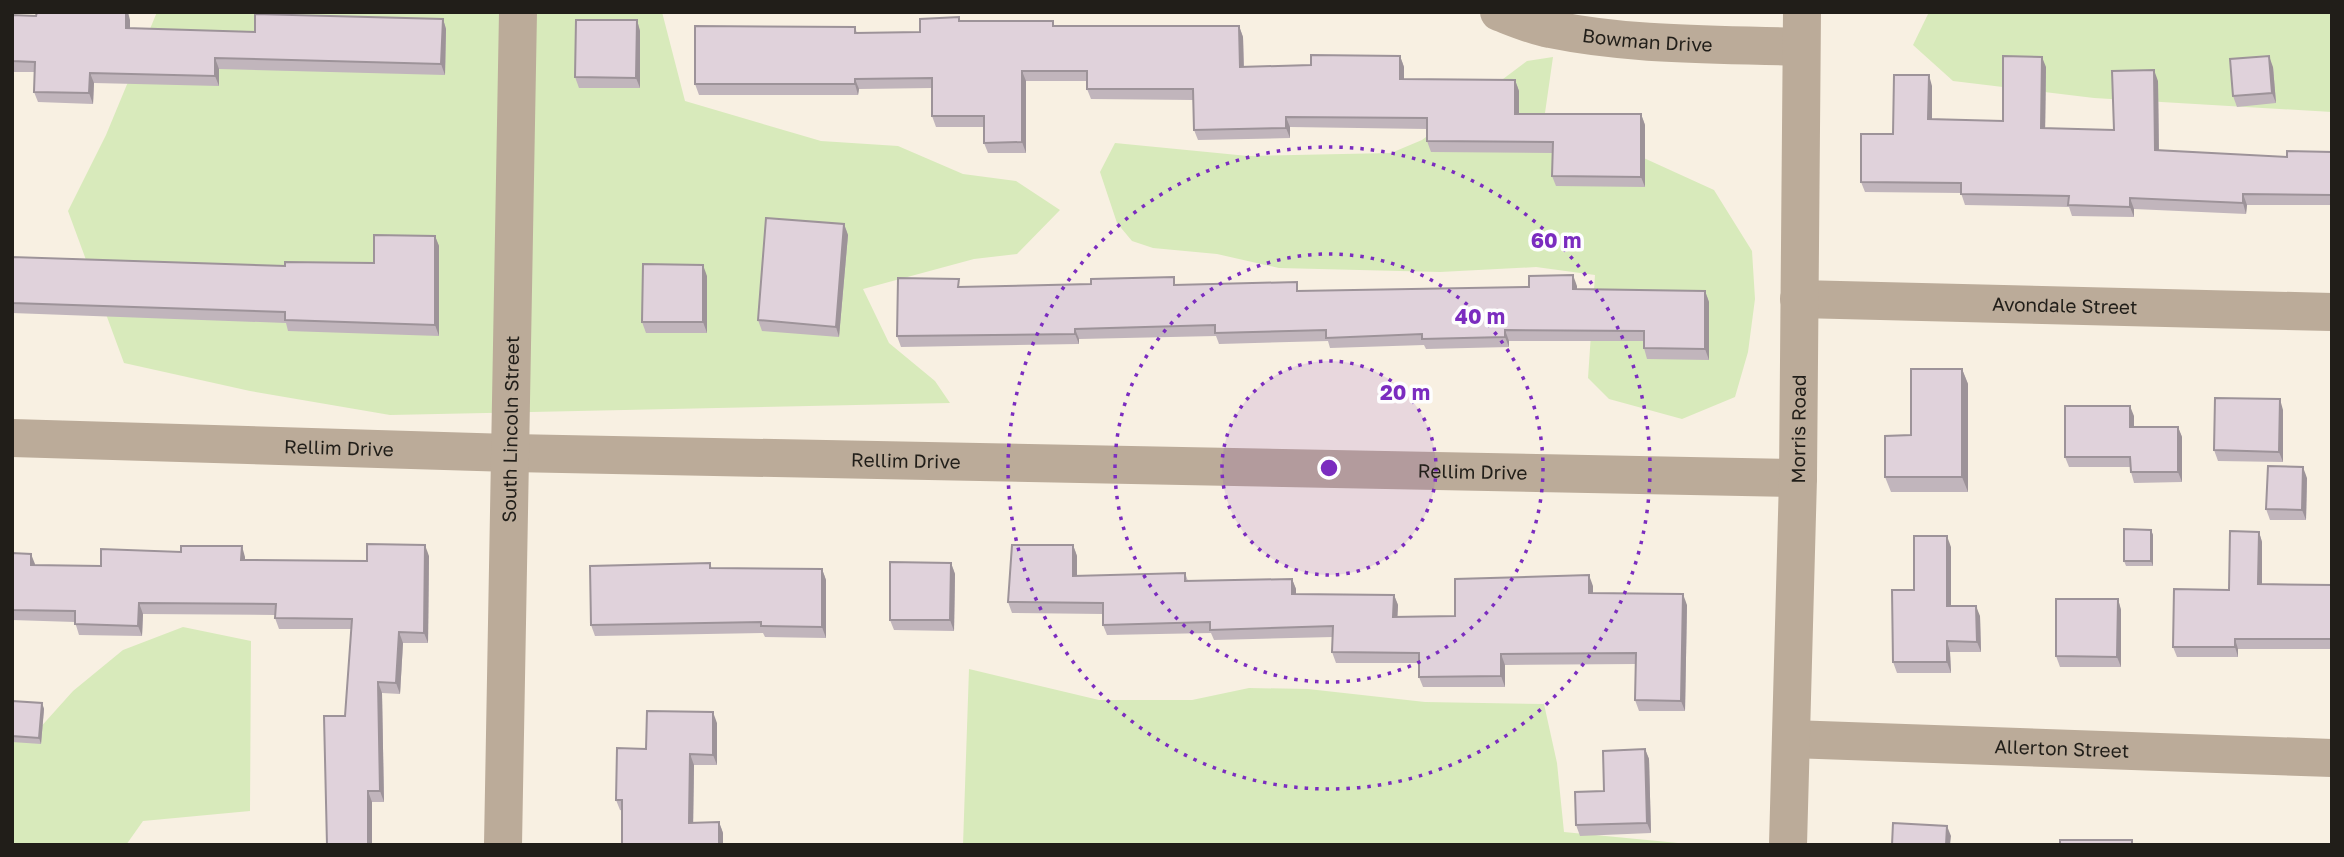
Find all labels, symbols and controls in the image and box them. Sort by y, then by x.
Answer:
street label: Bowman Drive [1581,23,1713,56]
text: 60 m [1531,227,1581,253]
street label: Avondale Street [1992,292,2138,318]
text: 40 m [1455,303,1505,329]
street label: South Lincoln Street [497,335,523,523]
street label: Morris Road [1786,374,1810,484]
text: 20 m [1380,379,1430,405]
street label: Rellim Drive [284,434,394,460]
street label: Rellim Drive [851,448,961,473]
centre of rings [1317,456,1341,480]
street label: Rellim Drive [1418,459,1528,484]
street label: Allerton Street [1994,734,2130,762]

